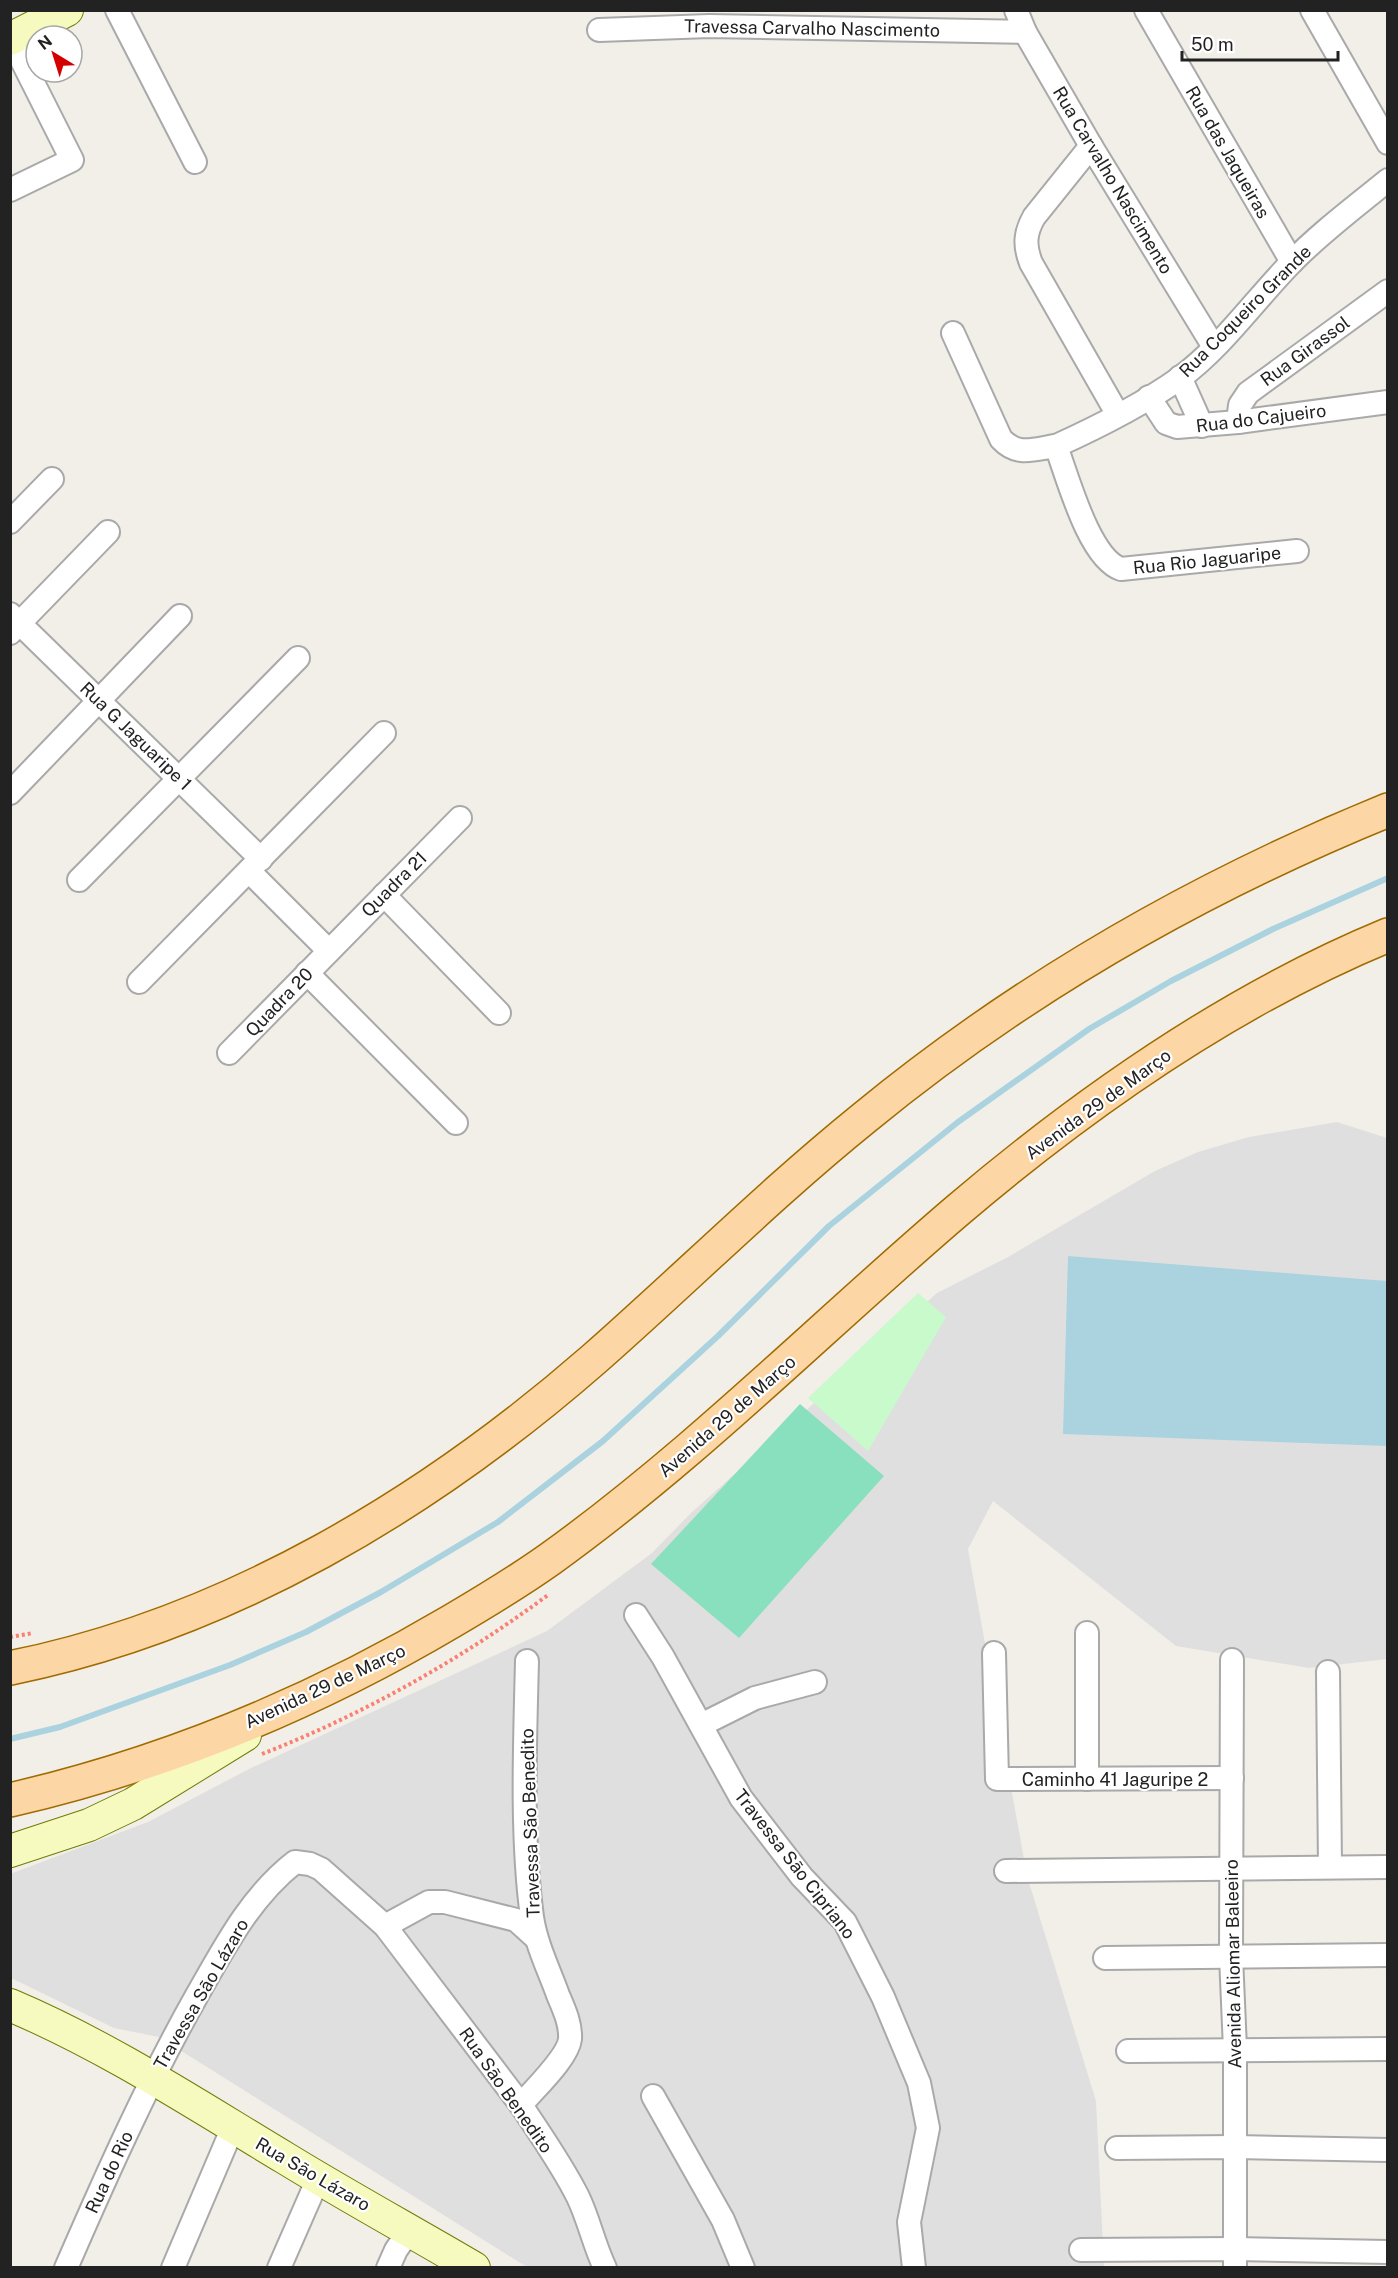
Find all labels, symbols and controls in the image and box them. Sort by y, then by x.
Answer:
street label: Travessa Carvalho Nascimento [684,15,940,41]
north arrow [24,24,84,84]
scale bar [1182,24,1338,62]
text: N [34,31,56,54]
text: 50 m [1191,34,1234,55]
street label: Rua das Jaqueiras [1182,82,1274,222]
street label: Rua Carvalho Nascimento [1049,83,1177,277]
street label: Rua Coqueiro Grande [1175,241,1315,381]
street label: Rua Girassol [1256,312,1354,390]
street label: Rua do Cajueiro [1195,400,1327,436]
street label: Rua Rio Jaguaripe [1132,542,1282,578]
street label: Rua G Jaguaripe 1 [76,677,196,795]
street label: Quadra 21 [357,847,431,921]
street label: Quadra 20 [241,963,317,1041]
street label: Avenida 29 de Março [1021,1044,1175,1164]
street label: Avenida 29 de Março [654,1351,800,1481]
street label: Avenida 29 de Março [241,1640,409,1732]
street label: Travessa São Benedito [516,1728,544,1918]
street label: Caminho 41 Jaguripe 2 [1022,1769,1208,1790]
street label: Travessa São Cipriano [730,1785,860,1943]
street label: Avenida Aliomar Baleeiro [1221,1859,1245,2069]
street label: Travessa São Lázaro [149,1915,253,2073]
street label: Rua São Benedito [455,2023,557,2157]
street label: Rua do Rio [81,2127,137,2217]
street label: Rua São Lázaro [252,2133,374,2215]

